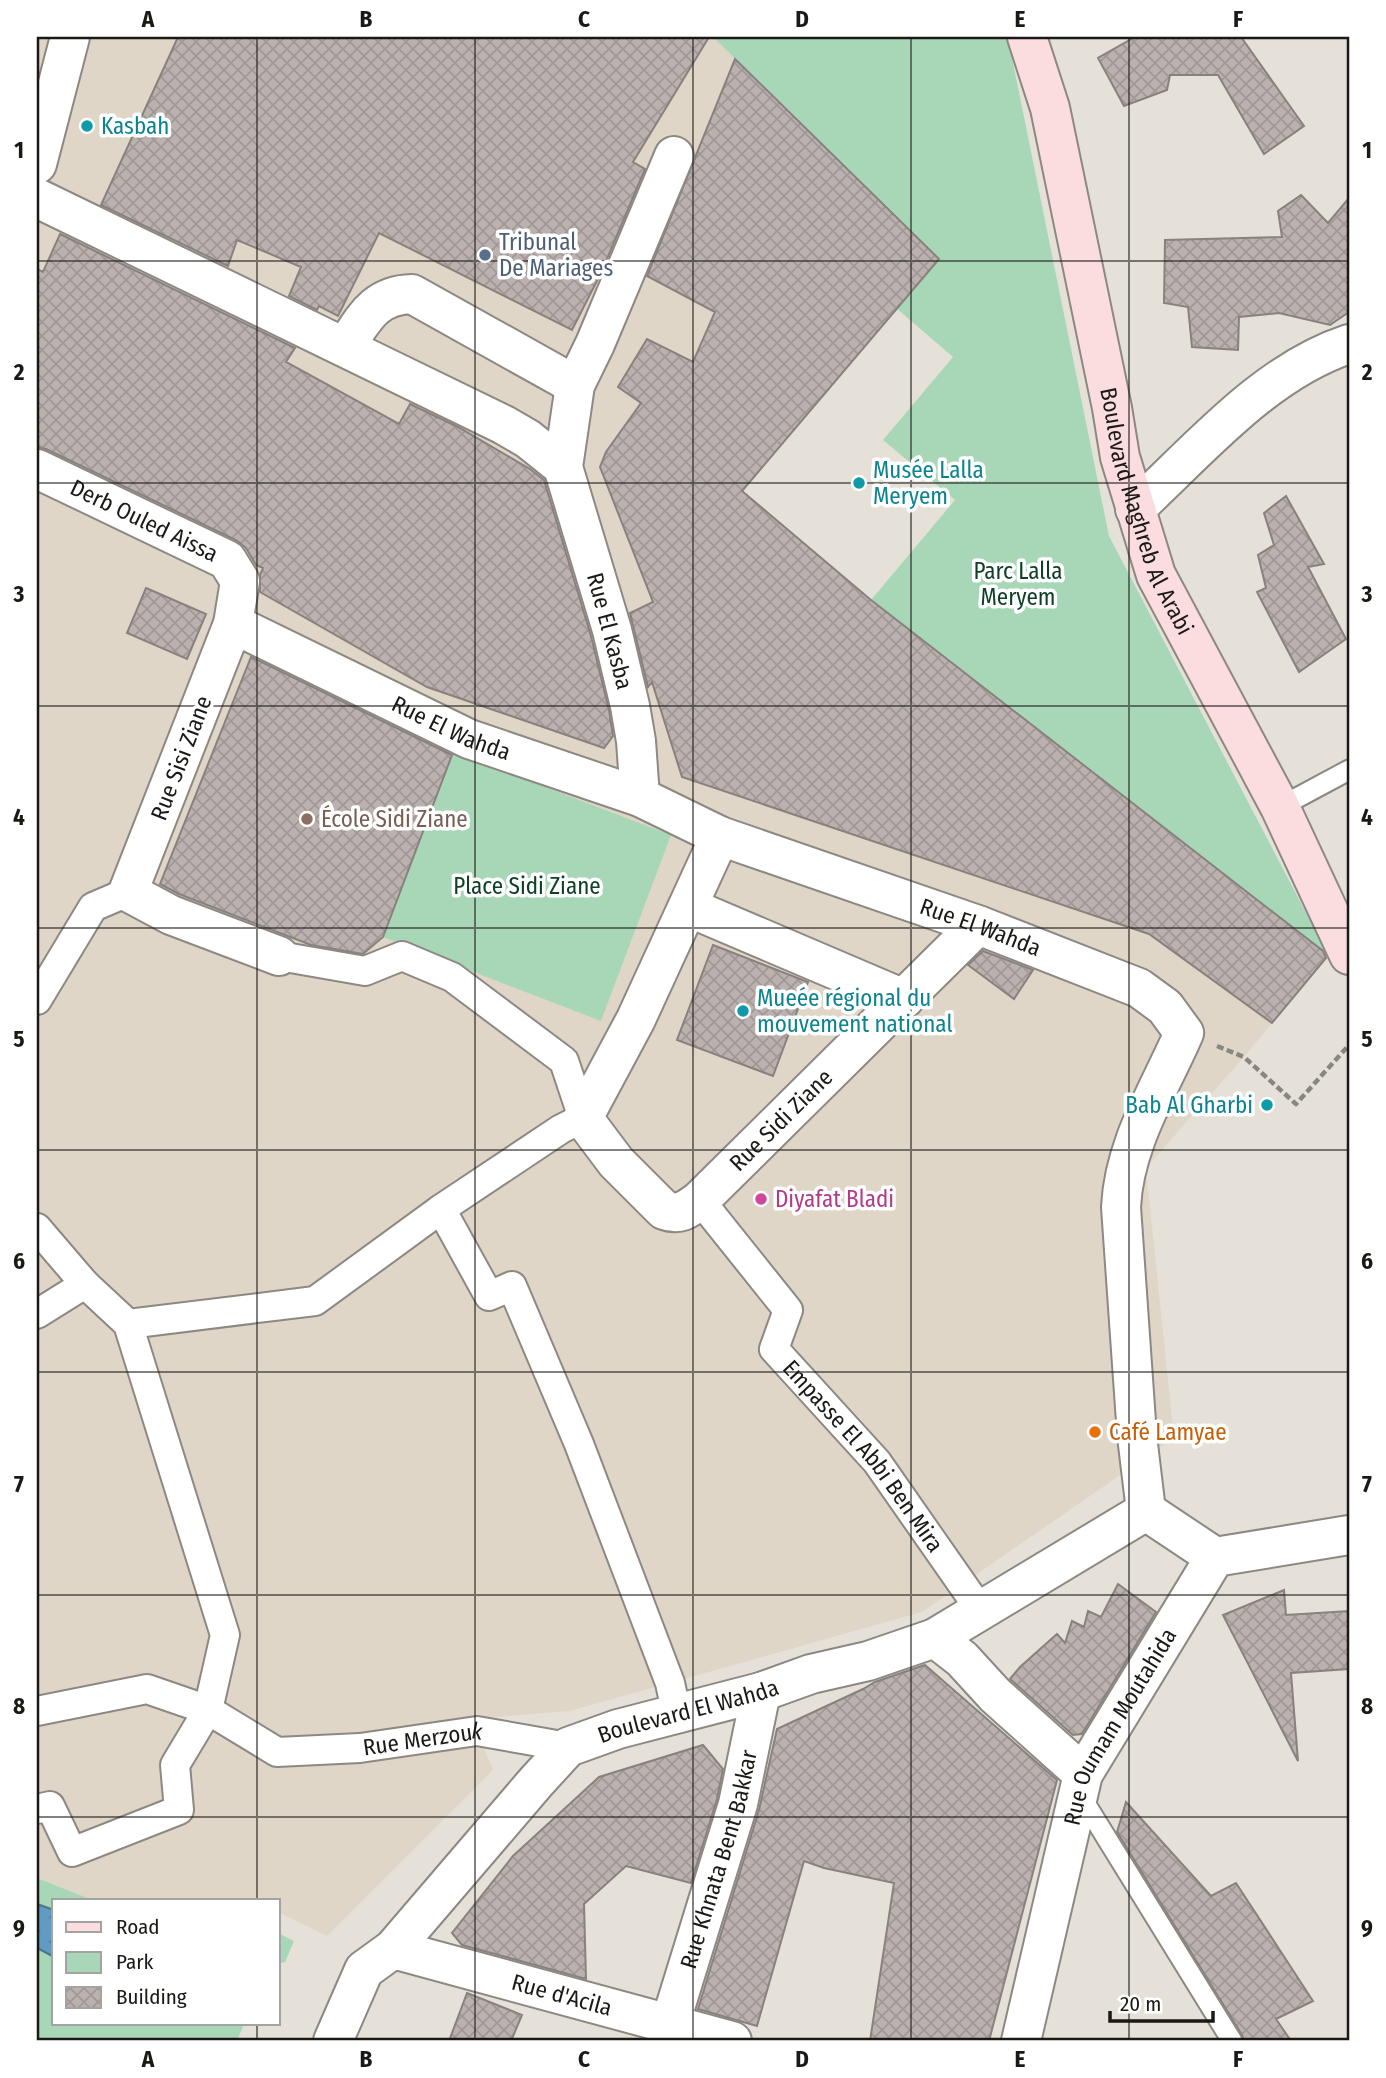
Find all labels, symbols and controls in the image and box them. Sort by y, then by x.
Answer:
text: A [141,5,155,33]
text: B [360,5,373,33]
text: C [578,5,590,33]
text: D [795,5,809,33]
text: E [1015,5,1026,33]
text: F [1233,5,1243,33]
place label: Kasbah [101,112,169,140]
marker: Kasbah [79,118,95,134]
text: 1 [14,136,24,164]
text: 1 [1362,136,1372,164]
place label: Tribunal De Mariages [499,228,613,282]
marker: Tribunal De Mariages [477,247,493,263]
text: 2 [13,358,25,386]
text: 2 [1361,358,1373,386]
street label: Boulevard Maghreb Al Arabi [1094,385,1199,640]
place label: Musée Lalla Meryem [873,456,984,510]
street label: Derb Ouled Aissa [66,473,223,568]
marker: Musée Lalla Meryem [851,475,867,491]
park label: Parc Lalla Meryem [973,557,1063,611]
street label: Rue El Kasba [581,570,639,692]
text: 3 [13,580,25,608]
text: 3 [1361,580,1373,608]
street label: Rue El Wahda [387,690,514,766]
street label: Rue Sisi Ziane [144,692,218,824]
text: 4 [13,803,25,831]
text: 4 [1361,803,1373,831]
place label: École Sidi Ziane [321,804,468,833]
marker: École Sidi Ziane [299,811,315,827]
park label: Place Sidi Ziane [453,872,601,900]
street label: Rue El Wahda [916,892,1045,962]
place label: Mueée régional du mouvement national [757,984,952,1038]
marker: Mueée régional du mouvement national [735,1003,751,1019]
text: 5 [13,1025,25,1053]
text: 5 [1361,1025,1373,1053]
street label: Rue Sidi Ziane [724,1063,838,1177]
place label: Bab Al Gharbi [1125,1091,1253,1119]
marker: Bab Al Gharbi [1259,1097,1275,1113]
place label: Diyafat Bladi [775,1185,894,1213]
marker: Diyafat Bladi [753,1191,769,1207]
text: 6 [13,1247,25,1275]
text: 6 [1361,1247,1373,1275]
street label: Empasse El Abbi Ben Mira [777,1354,950,1558]
place label: Café Lamyae [1109,1418,1227,1446]
marker: Café Lamyae [1087,1424,1103,1440]
text: 7 [14,1470,24,1498]
text: 7 [1362,1470,1372,1498]
street label: Rue Oumam Moutahida [1058,1623,1182,1828]
street label: Boulevard El Wahda [594,1673,782,1749]
text: 8 [13,1692,25,1720]
text: 8 [1361,1692,1373,1720]
street label: Rue Merzouk [361,1716,485,1761]
street label: Rue Khnata Bent Bakkar [674,1747,763,1972]
legend [52,1899,280,2025]
text: 9 [13,1914,25,1942]
text: Road [116,1914,160,1940]
text: 9 [1361,1914,1373,1942]
text: Park [116,1949,154,1975]
street label: Rue d'Acila [509,1968,615,2022]
scale bar [1110,1980,1213,2024]
text: Building [116,1984,187,2010]
text: 20 m [1120,1991,1161,2017]
text: A [141,2045,155,2073]
text: B [360,2045,373,2073]
text: C [578,2045,590,2073]
text: D [795,2045,809,2073]
text: E [1015,2045,1026,2073]
text: F [1233,2045,1243,2073]

